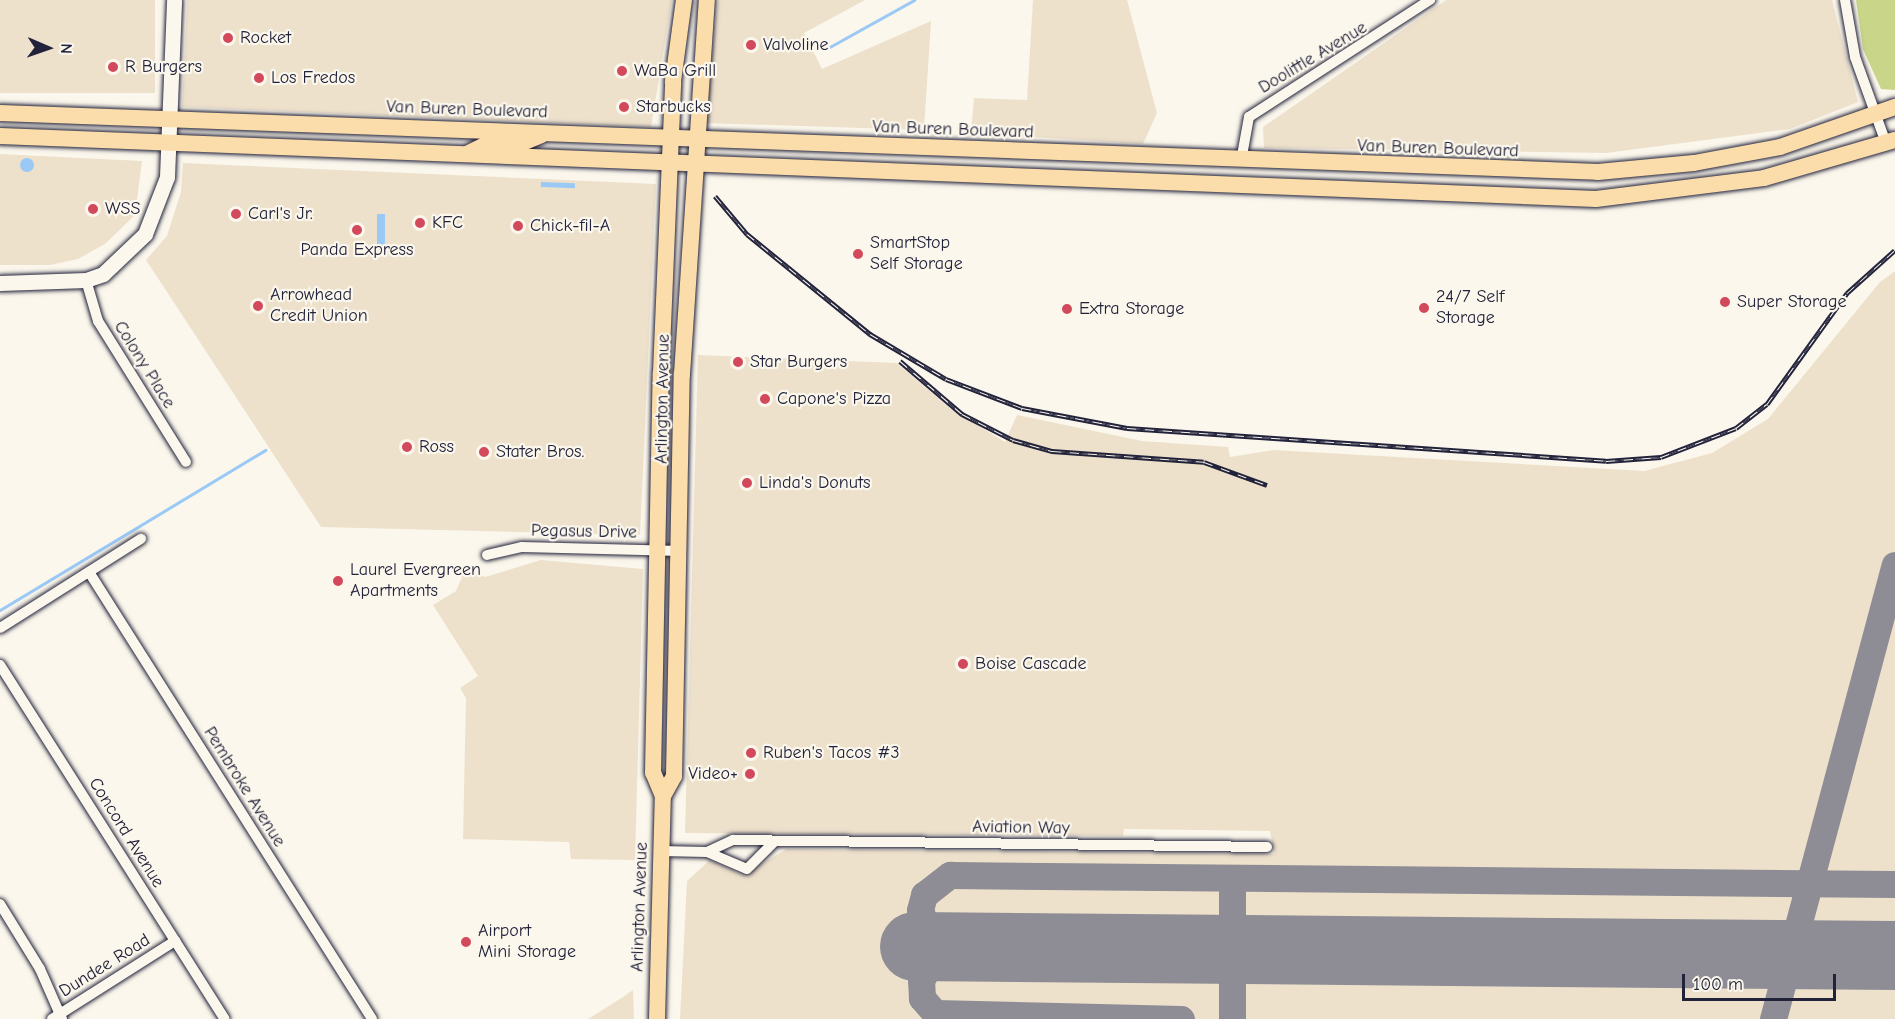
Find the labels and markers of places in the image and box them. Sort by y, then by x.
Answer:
place label: Rocket [240,27,291,49]
marker: Rocket [221,31,235,45]
place label: Valvoline [763,34,829,56]
marker: Valvoline [744,38,758,52]
place label: R Burgers [125,56,202,78]
marker: R Burgers [106,60,120,74]
place label: WaBa Grill [634,60,716,82]
marker: WaBa Grill [615,64,629,78]
place label: Los Fredos [271,67,355,89]
marker: Los Fredos [252,71,266,85]
place label: Starbucks [636,96,711,118]
marker: Starbucks [617,100,631,114]
place label: WSS [105,198,140,220]
marker: WSS [86,202,100,216]
place label: Carl's Jr. [248,203,313,225]
marker: Carl's Jr. [229,207,243,221]
place label: KFC [432,212,463,234]
place label: Chick-fil-A [530,215,610,237]
marker: KFC [413,216,427,230]
marker: Chick-fil-A [511,219,525,233]
marker: Panda Express [350,223,364,237]
place label: SmartStop Self Storage [870,233,963,276]
place label: Panda Express [300,239,414,261]
marker: SmartStop Self Storage [851,247,865,261]
place label: Arrowhead Credit Union [270,285,368,328]
place label: 24/7 Self Storage [1436,287,1504,330]
place label: Super Storage [1737,291,1847,313]
marker: Super Storage [1718,295,1732,309]
place label: Extra Storage [1079,298,1184,320]
marker: Arrowhead Credit Union [251,299,265,313]
marker: 24/7 Self Storage [1417,301,1431,315]
marker: Extra Storage [1060,302,1074,316]
place label: Star Burgers [750,351,847,373]
marker: Star Burgers [731,355,745,369]
place label: Capone's Pizza [777,388,891,410]
marker: Capone's Pizza [758,392,772,406]
place label: Ross [419,436,454,458]
marker: Ross [400,440,414,454]
place label: Stater Bros. [496,441,584,463]
marker: Stater Bros. [477,445,491,459]
place label: Linda's Donuts [759,472,871,494]
marker: Linda's Donuts [740,476,754,490]
place label: Laurel Evergreen Apartments [350,560,481,602]
marker: Laurel Evergreen Apartments [331,574,345,588]
place label: Boise Cascade [975,653,1087,675]
marker: Boise Cascade [956,657,970,671]
place label: Ruben's Tacos #3 [763,742,900,764]
marker: Ruben's Tacos #3 [744,746,758,760]
place label: Video+ [688,763,738,785]
marker: Video+ [743,767,757,781]
place label: Airport Mini Storage [478,921,576,964]
marker: Airport Mini Storage [459,935,473,949]

